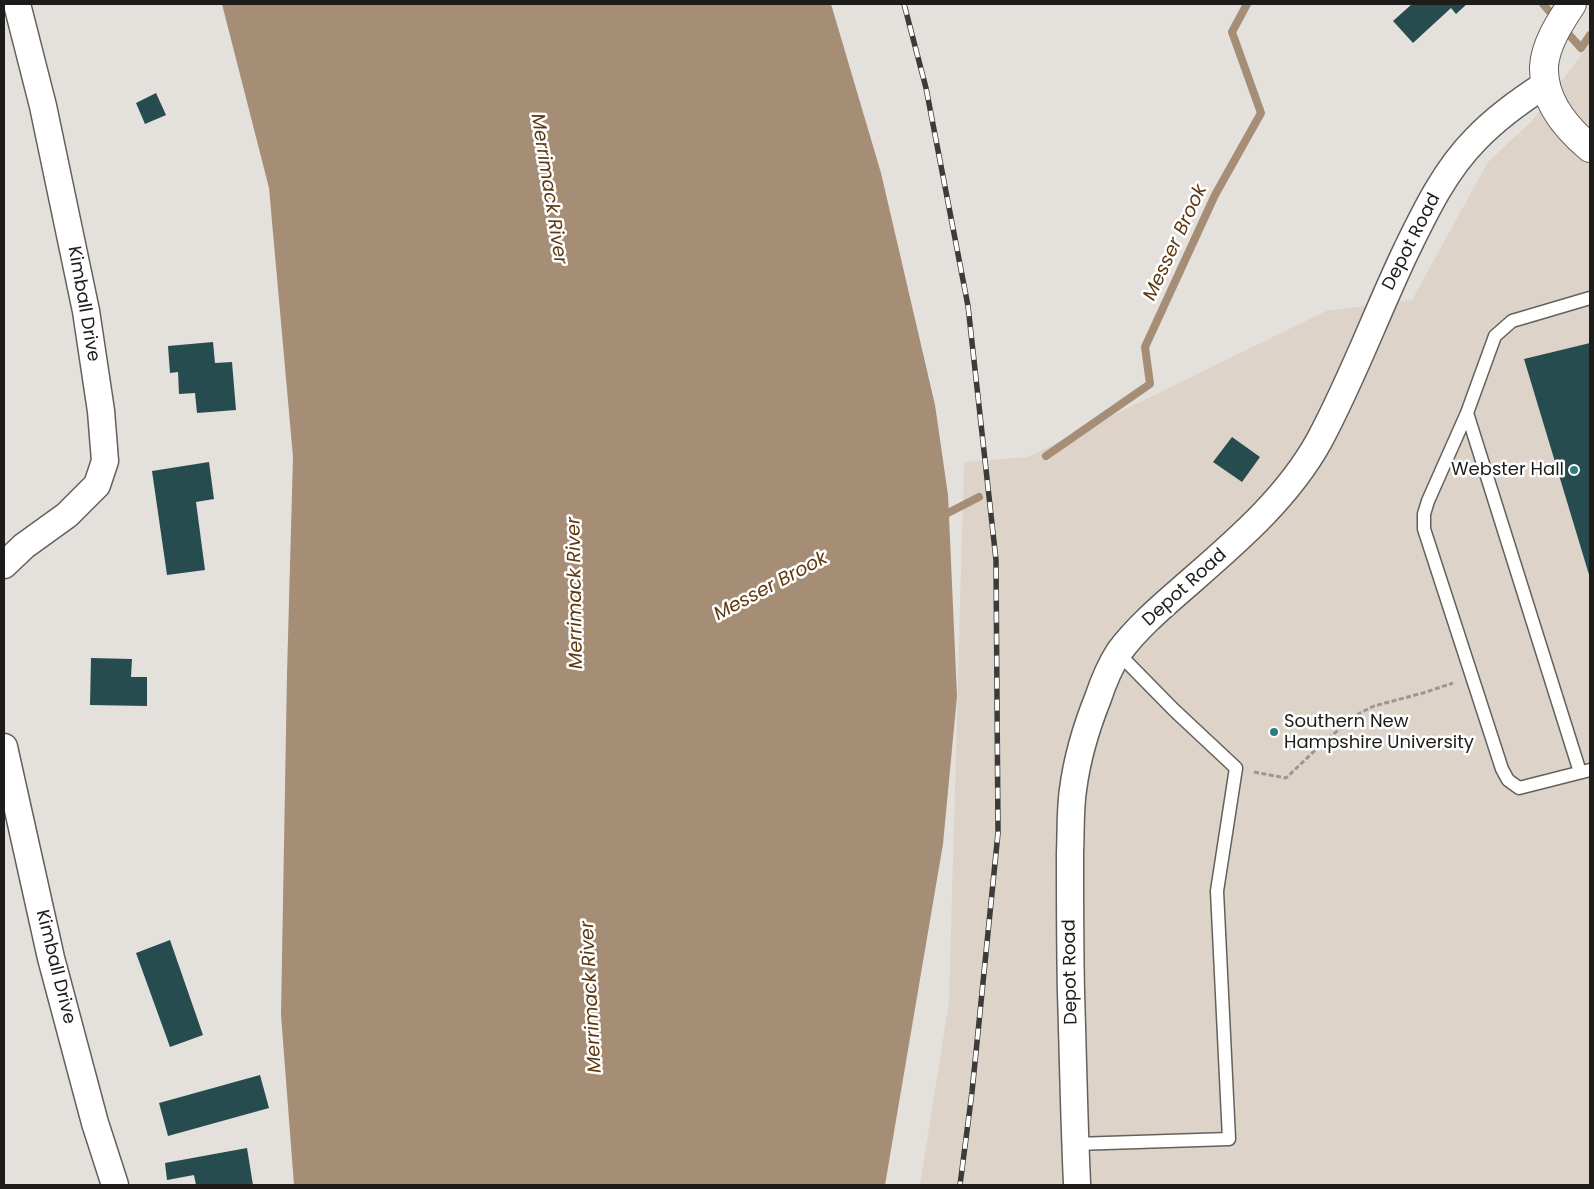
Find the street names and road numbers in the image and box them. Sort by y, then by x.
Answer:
street label: Depot Road [1378,190,1446,294]
street label: Kimball Drive [62,245,104,363]
street label: Depot Road [1138,545,1232,631]
street label: Kimball Drive [30,908,80,1026]
street label: Depot Road [1059,919,1083,1025]

